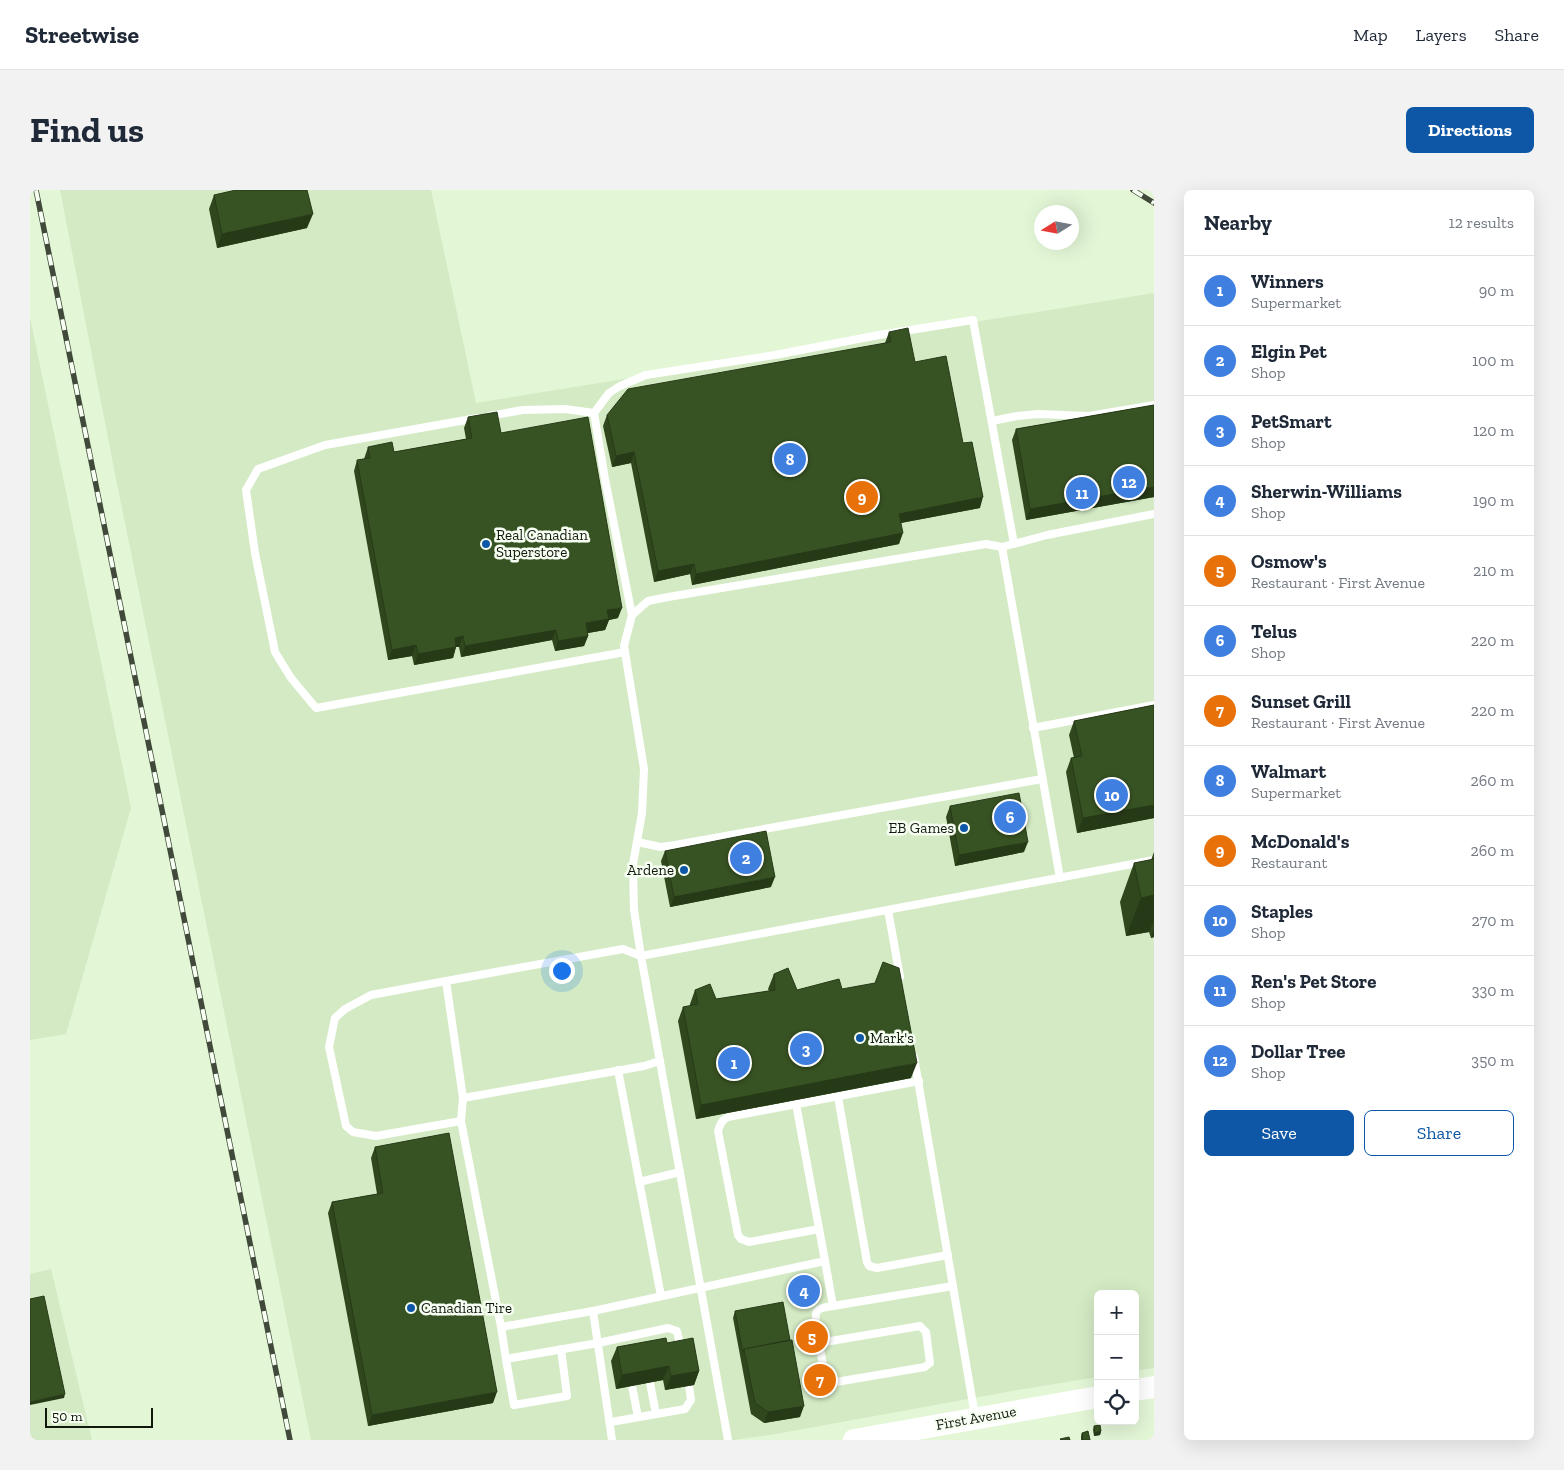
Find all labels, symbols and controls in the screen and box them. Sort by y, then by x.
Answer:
text: Streetwise [25,20,139,49]
text: Map [1353,24,1388,46]
text: Layers [1416,24,1467,46]
text: Share [1495,24,1539,46]
button: Directions [1406,107,1534,153]
text: Find us [30,109,144,151]
north arrow [1034,205,1079,250]
text: Nearby [1204,210,1272,235]
text: 12 results [1449,213,1514,232]
text: Winners [1251,270,1324,293]
text: 1 [1217,281,1223,300]
text: 90 m [1479,281,1514,300]
text: Supermarket [1251,293,1341,312]
text: Elgin Pet [1251,340,1327,363]
text: 2 [1216,351,1224,370]
text: 100 m [1472,351,1514,370]
text: Shop [1251,363,1286,382]
text: PetSmart [1251,410,1332,433]
text: 3 [1216,421,1224,440]
text: 120 m [1473,421,1514,440]
text: Shop [1251,433,1286,452]
pin: 8 [774,440,806,478]
pin: 12 [1113,463,1145,501]
pin: 11 [1066,474,1098,512]
pin: 9 [846,478,878,516]
text: Sherwin-Williams [1251,480,1402,503]
text: 4 [1215,491,1225,510]
text: 190 m [1473,491,1514,510]
text: Shop [1251,503,1286,522]
place label: Real Canadian Superstore [496,526,588,561]
marker: Real Canadian Superstore [480,538,492,550]
text: Osmow's [1251,550,1327,573]
text: 5 [1216,561,1224,580]
text: 210 m [1473,561,1514,580]
text: Restaurant · First Avenue [1251,573,1425,592]
text: Telus [1251,620,1297,643]
text: 6 [1216,631,1224,650]
text: 220 m [1471,631,1514,650]
text: Shop [1251,643,1286,662]
text: Sunset Grill [1251,690,1351,713]
text: 7 [1216,701,1224,720]
text: 220 m [1471,701,1514,720]
text: Restaurant · First Avenue [1251,713,1425,732]
text: Walmart [1251,760,1326,783]
text: 8 [1216,771,1224,790]
text: 260 m [1471,771,1514,790]
pin: 10 [1096,776,1128,814]
text: Supermarket [1251,783,1341,802]
pin: 6 [994,798,1026,836]
place label: EB Games [889,819,954,837]
marker: EB Games [958,822,970,834]
text: McDonald's [1251,830,1349,853]
pin: 2 [730,839,762,877]
text: 9 [1216,841,1224,860]
text: 260 m [1471,841,1514,860]
text: Restaurant [1251,853,1327,872]
place label: Ardene [627,861,674,879]
marker: Ardene [678,864,690,876]
text: Staples [1251,900,1313,923]
text: 10 [1212,911,1228,930]
text: 270 m [1472,911,1514,930]
text: Shop [1251,923,1286,942]
your location [549,958,575,984]
text: Ren's Pet Store [1251,970,1376,993]
text: 11 [1214,981,1226,1000]
text: 330 m [1472,981,1514,1000]
text: Shop [1251,993,1286,1012]
place label: Mark's [870,1029,914,1047]
pin: 3 [790,1030,822,1068]
marker: Mark's [854,1032,866,1044]
text: Dollar Tree [1251,1040,1345,1063]
pin: 1 [718,1044,750,1082]
text: 12 [1212,1051,1228,1070]
text: 350 m [1471,1051,1514,1070]
text: Shop [1251,1063,1286,1082]
button: Save [1204,1110,1354,1156]
button: Share [1364,1110,1514,1156]
pin: 4 [788,1272,820,1310]
map controls [1094,1290,1139,1425]
button: + [1094,1290,1139,1335]
place label: Canadian Tire [421,1299,512,1317]
marker: Canadian Tire [405,1302,417,1314]
pin: 5 [796,1318,828,1356]
button: − [1094,1335,1139,1380]
pin: 7 [804,1361,836,1399]
button: locate [1094,1380,1139,1425]
street label: First Avenue [934,1402,1018,1434]
scale bar [45,1405,152,1428]
text: 50 m [52,1408,83,1425]

